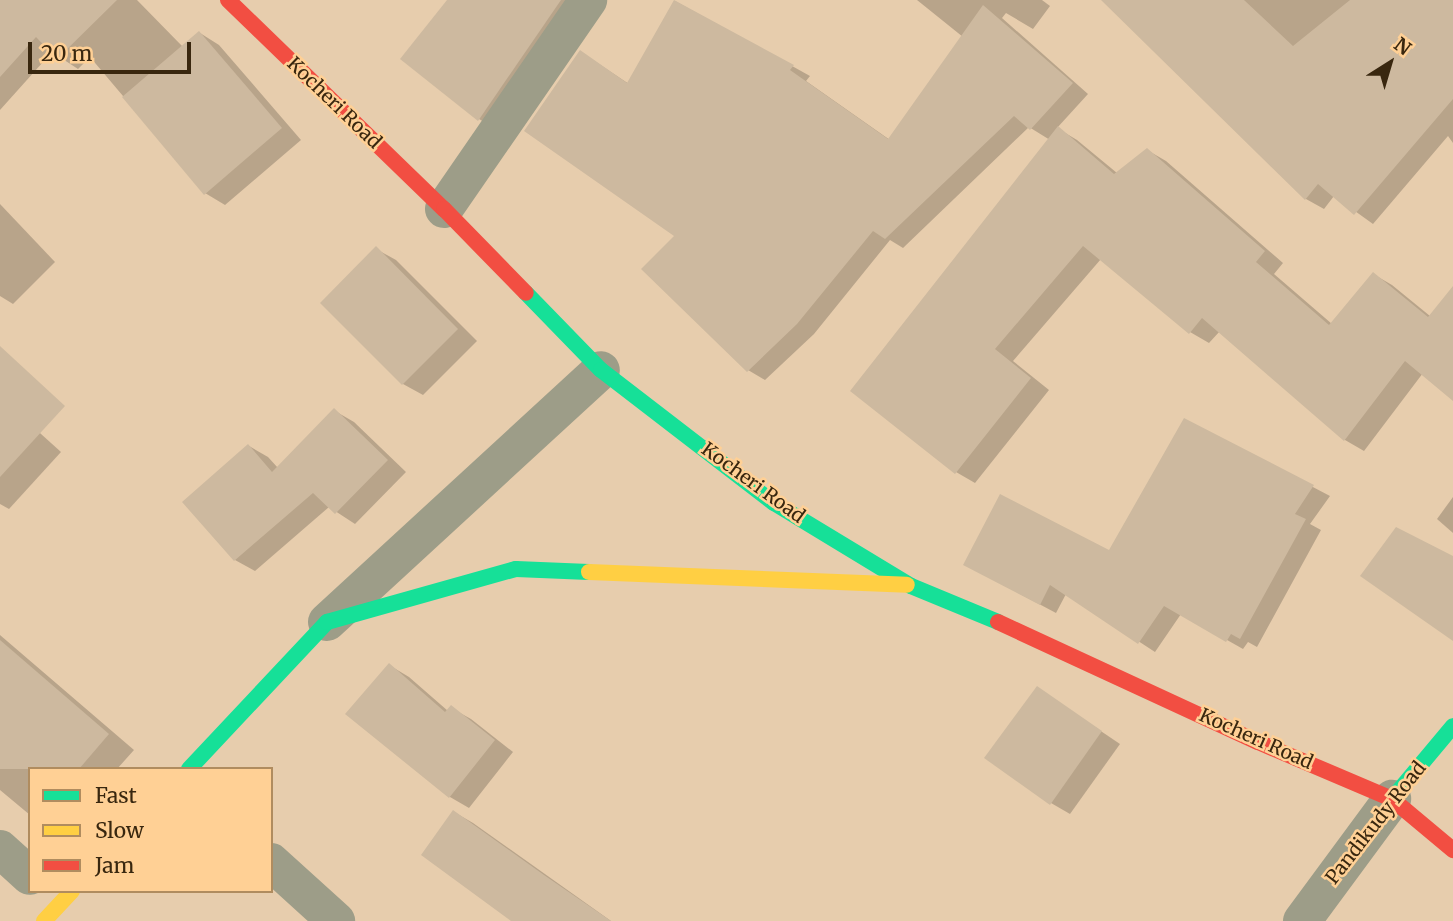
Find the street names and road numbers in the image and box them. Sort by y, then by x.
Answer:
street label: Kocheri Road [282,52,386,154]
street label: Kocheri Road [697,438,809,528]
street label: Kocheri Road [1196,704,1316,774]
street label: Pandikudy Road [1321,757,1431,889]

